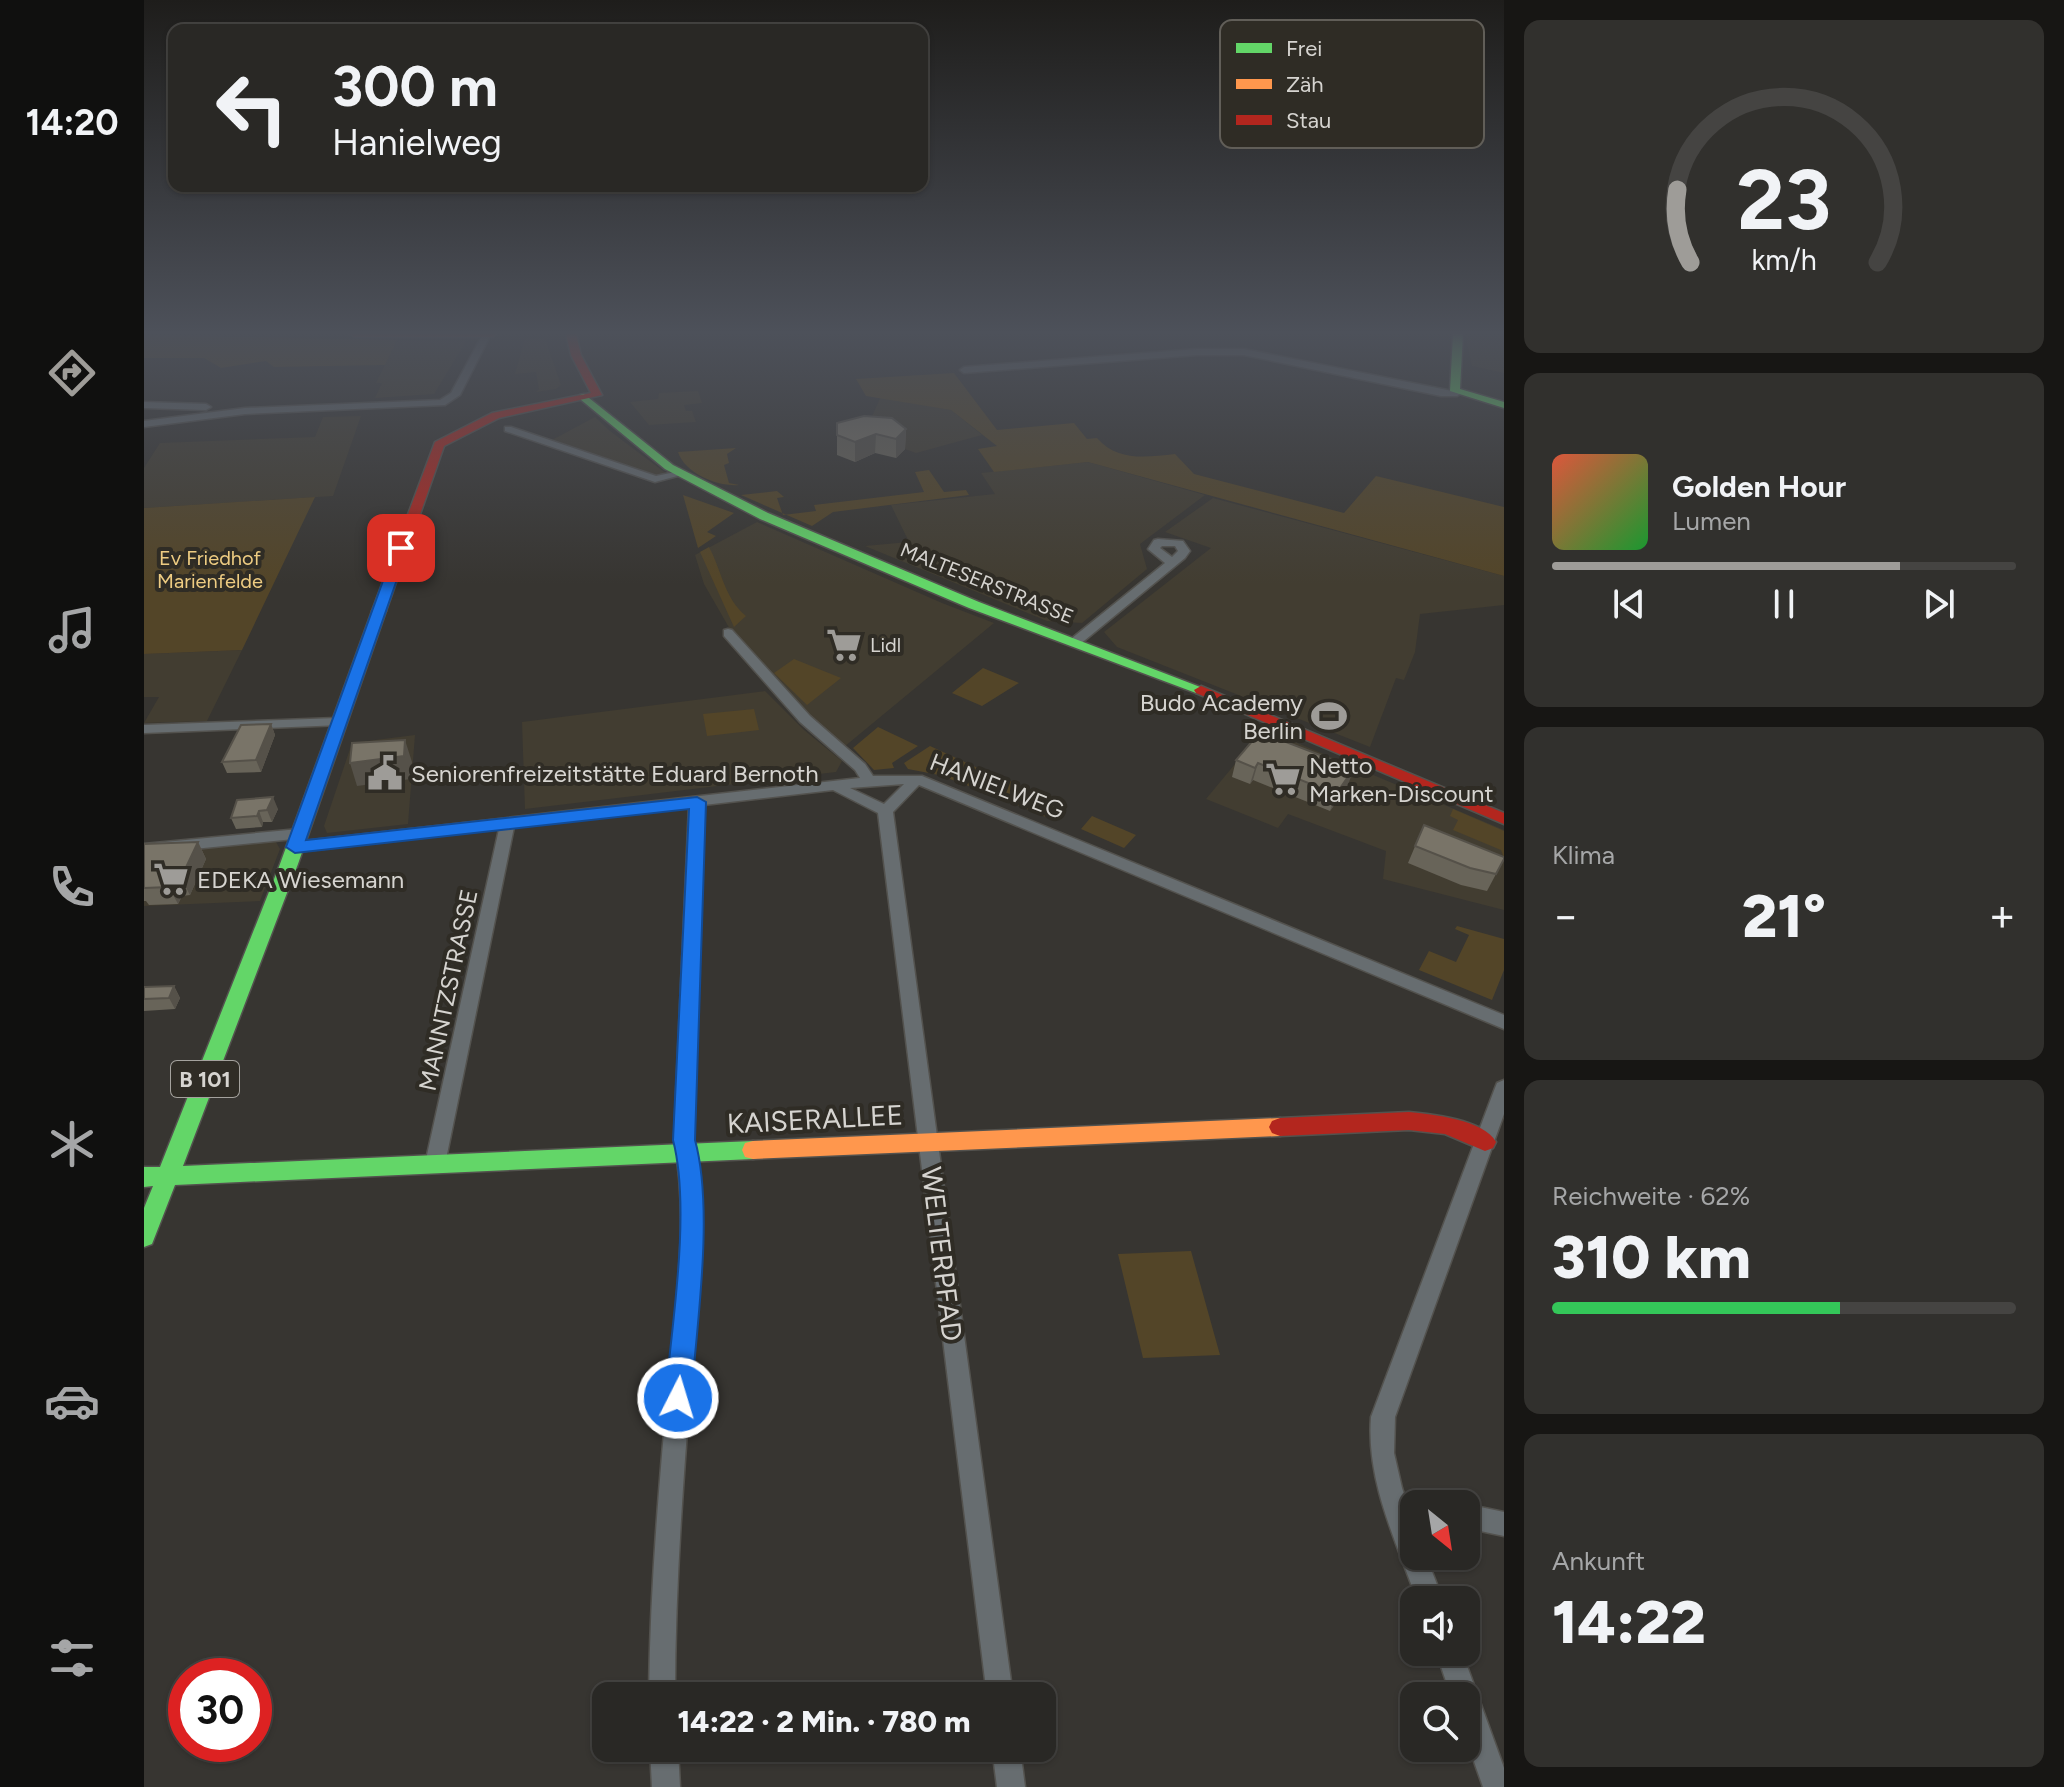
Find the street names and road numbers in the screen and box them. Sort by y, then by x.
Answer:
street label: MALTESERSTRASSE [897,537,1077,629]
street label: HANIELWEG [926,747,1068,825]
street label: MANNTZSTRASSE [412,887,484,1093]
road number: B 101 [171,1061,239,1097]
street label: KAISERALLEE [726,1097,904,1141]
street label: WELTERPFAD [914,1165,970,1343]

